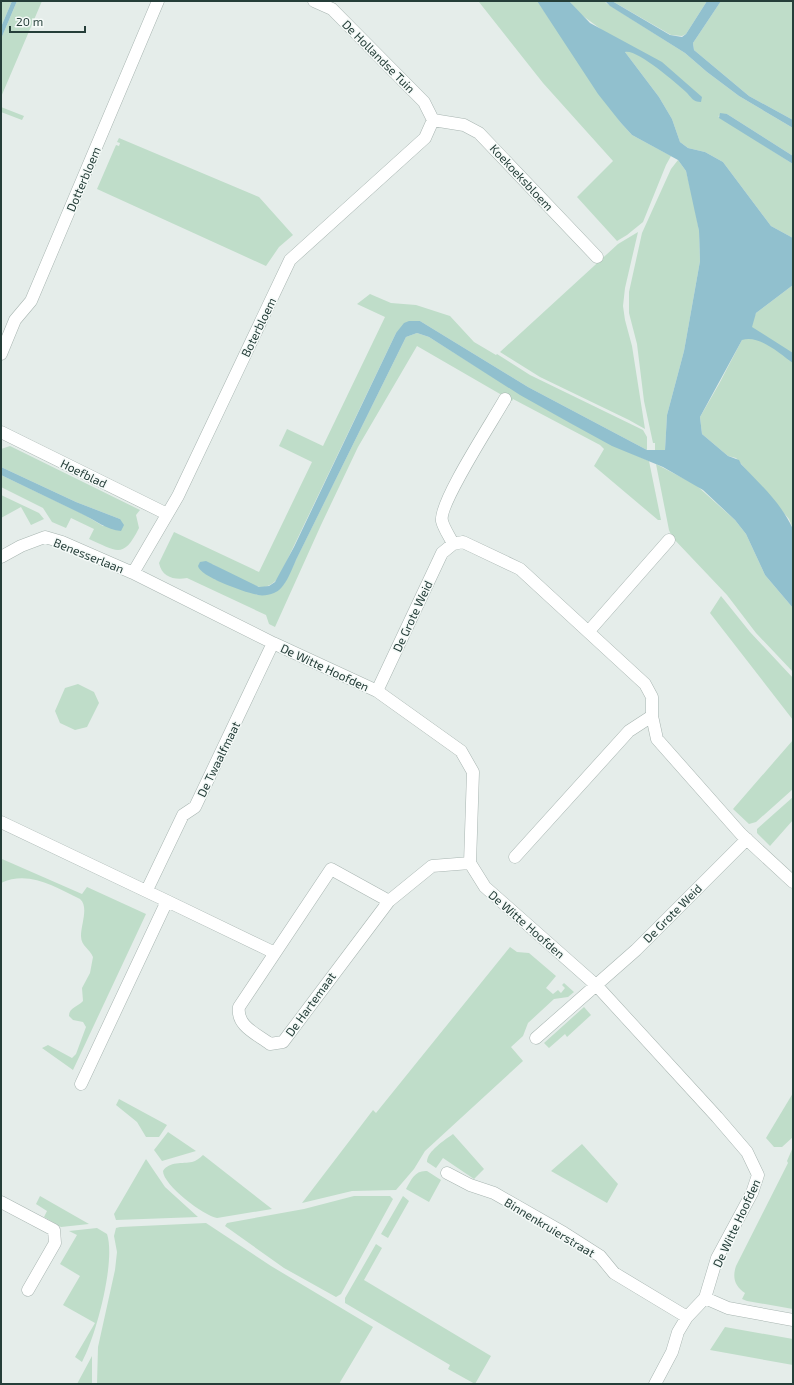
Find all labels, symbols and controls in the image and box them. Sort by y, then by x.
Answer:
scale bar [10,8,85,34]
text: 20 m [16,14,43,28]
street label: De Hollandse Tuin [340,17,418,95]
street label: Koekoeksbloem [488,141,556,213]
street label: Dotterbloem [63,144,103,214]
street label: Boterbloem [238,295,278,359]
street label: Hoefblad [59,456,109,490]
street label: Benesserlaan [52,535,126,575]
street label: De Grote Weid [389,578,435,654]
street label: De Witte Hoofden [279,640,371,694]
street label: De Twaalfmaat [194,719,243,799]
street label: De Grote Weid [640,881,704,945]
street label: De Witte Hoofden [486,887,568,961]
street label: De Hartemaat [282,969,338,1039]
street label: De Witte Hoofden [709,1177,763,1269]
street label: Binnenkruierstraat [502,1194,598,1260]

